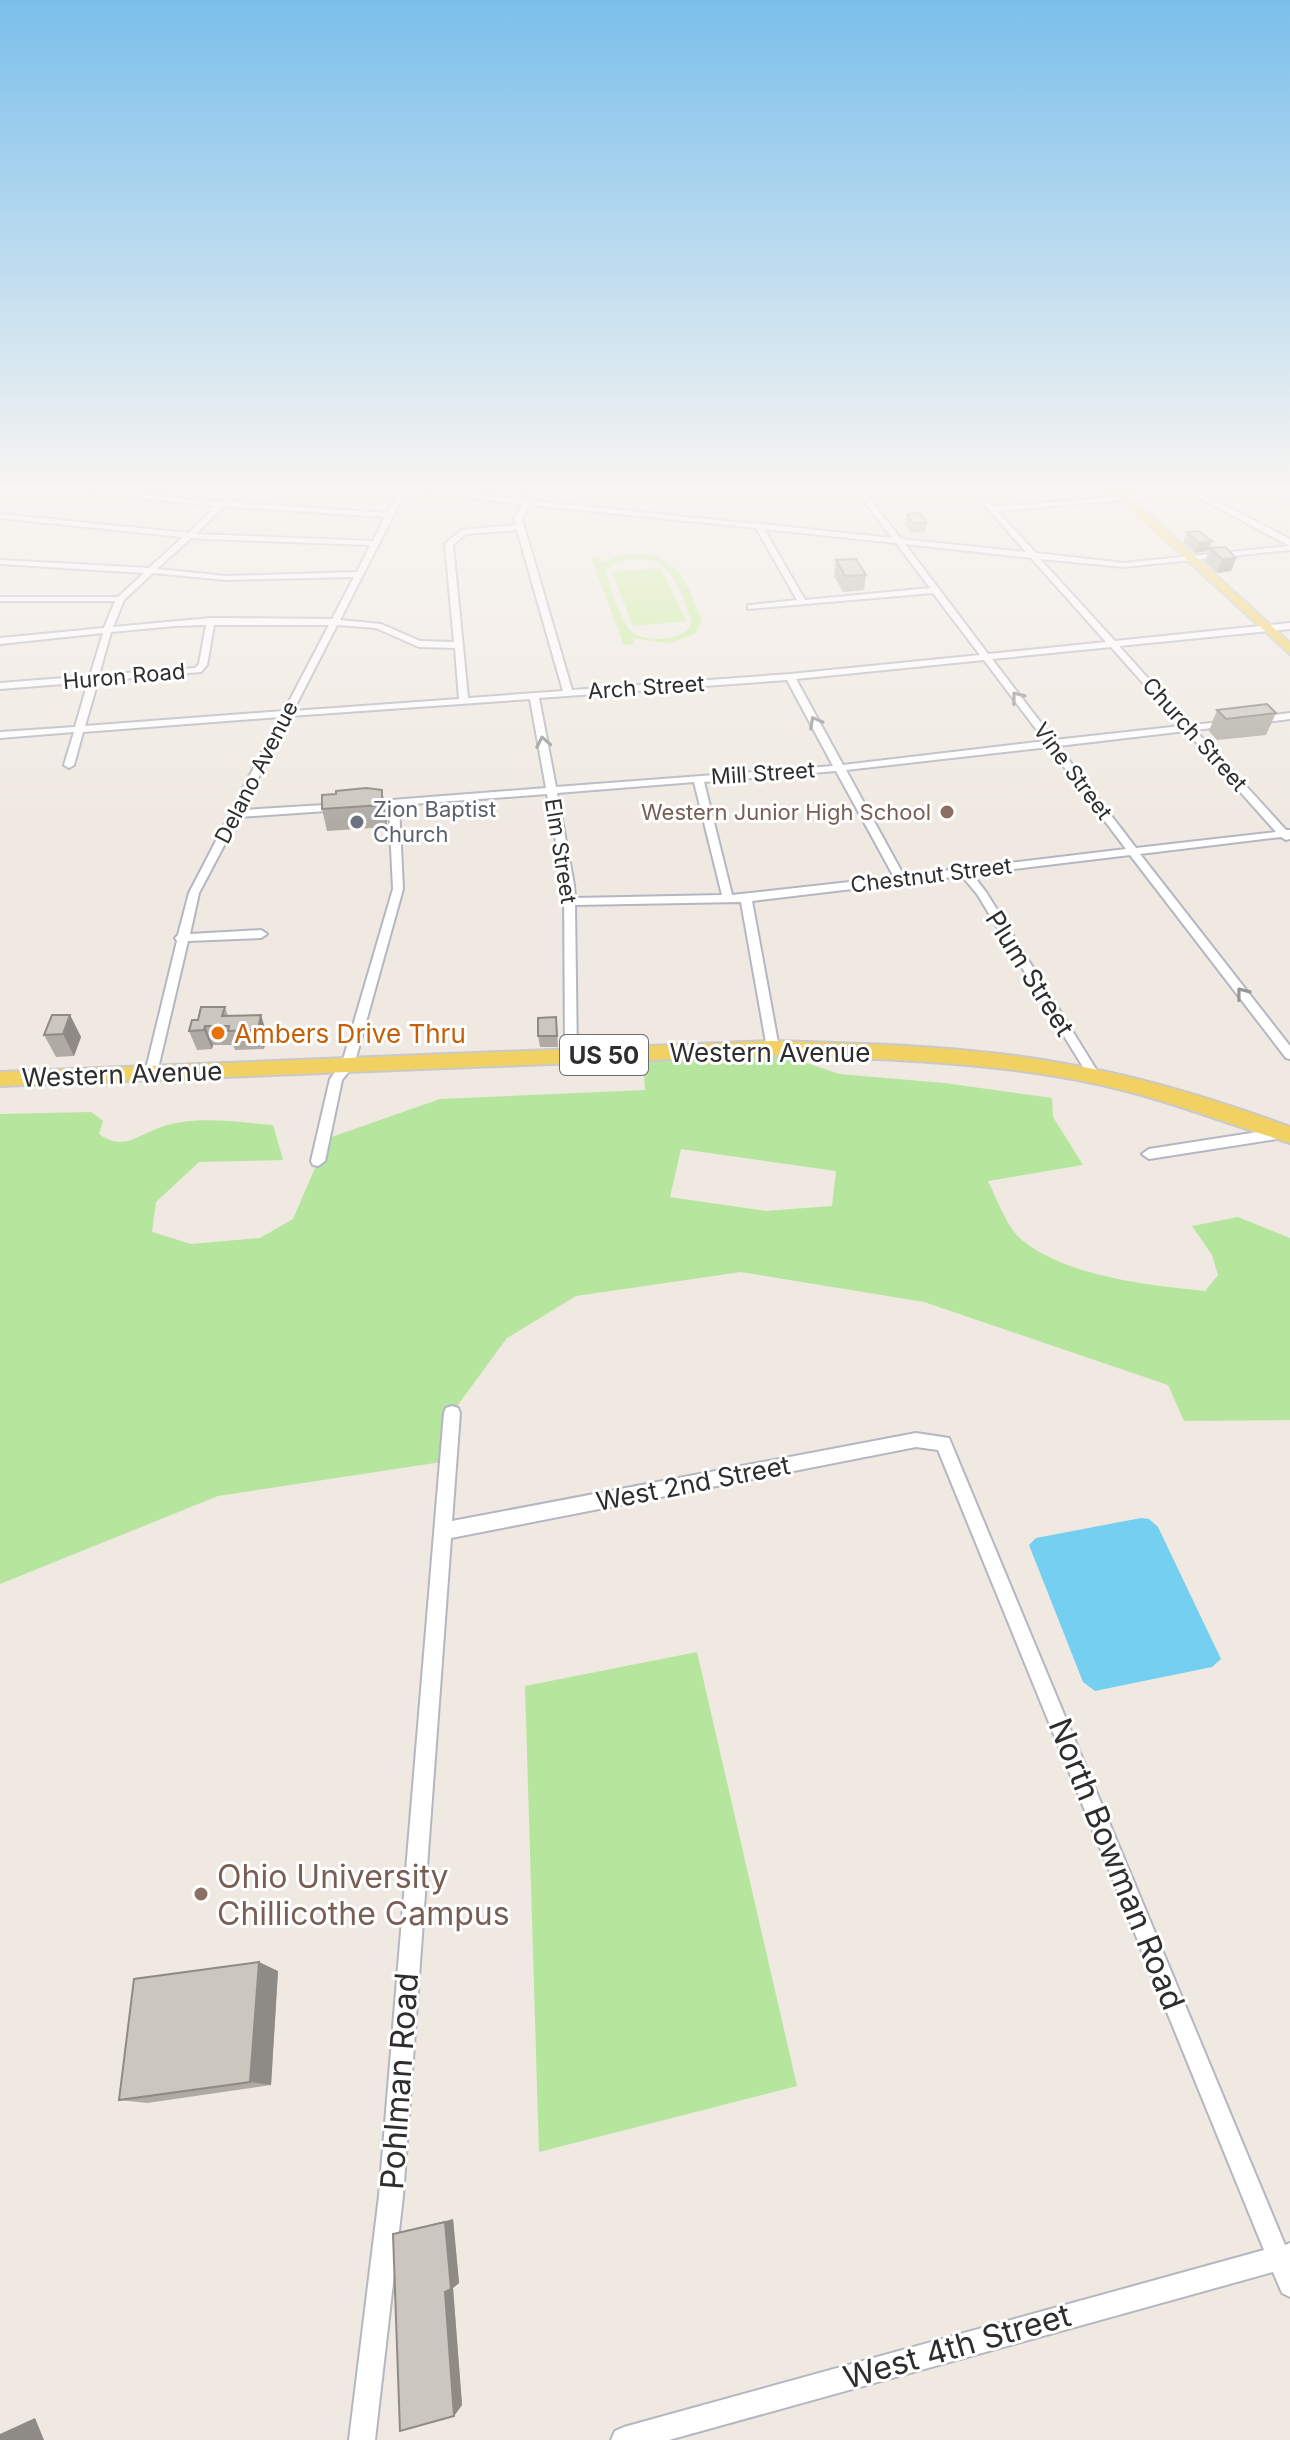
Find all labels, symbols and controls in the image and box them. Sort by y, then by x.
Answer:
street label: Huron Road [62,658,186,694]
street label: Arch Street [587,670,705,704]
street label: Church Street [1137,672,1253,796]
one-way arrow [1012,692,1027,706]
street label: Delano Avenue [209,697,303,847]
one-way arrow [809,716,825,731]
street label: Vine Street [1028,717,1118,825]
one-way arrow [535,736,552,749]
street label: Mill Street [710,756,816,790]
place label: Zion Baptist Church [373,796,496,847]
street label: Elm Street [540,797,582,905]
place label: Western Junior High School [641,799,931,825]
marker: Western Junior High School [938,803,956,821]
marker: Zion Baptist Church [348,813,366,831]
street label: Chestnut Street [849,852,1013,898]
street label: Plum Street [979,905,1081,1041]
one-way arrow [1238,988,1252,1002]
place label: Ambers Drive Thru [234,1018,466,1049]
marker: Ambers Drive Thru [209,1024,227,1042]
road number: US 50 [560,1035,648,1075]
street label: Western Avenue [670,1037,870,1068]
street label: Western Avenue [21,1055,223,1093]
street label: West 2nd Street [593,1449,793,1517]
street label: North Bowman Road [1041,1712,1193,2016]
place label: Ohio University Chillicothe Campus [217,1857,510,1933]
marker: Ohio University Chillicothe Campus [192,1885,210,1903]
street label: Pohlman Road [372,1971,426,2191]
street label: West 4th Street [839,2295,1075,2397]

